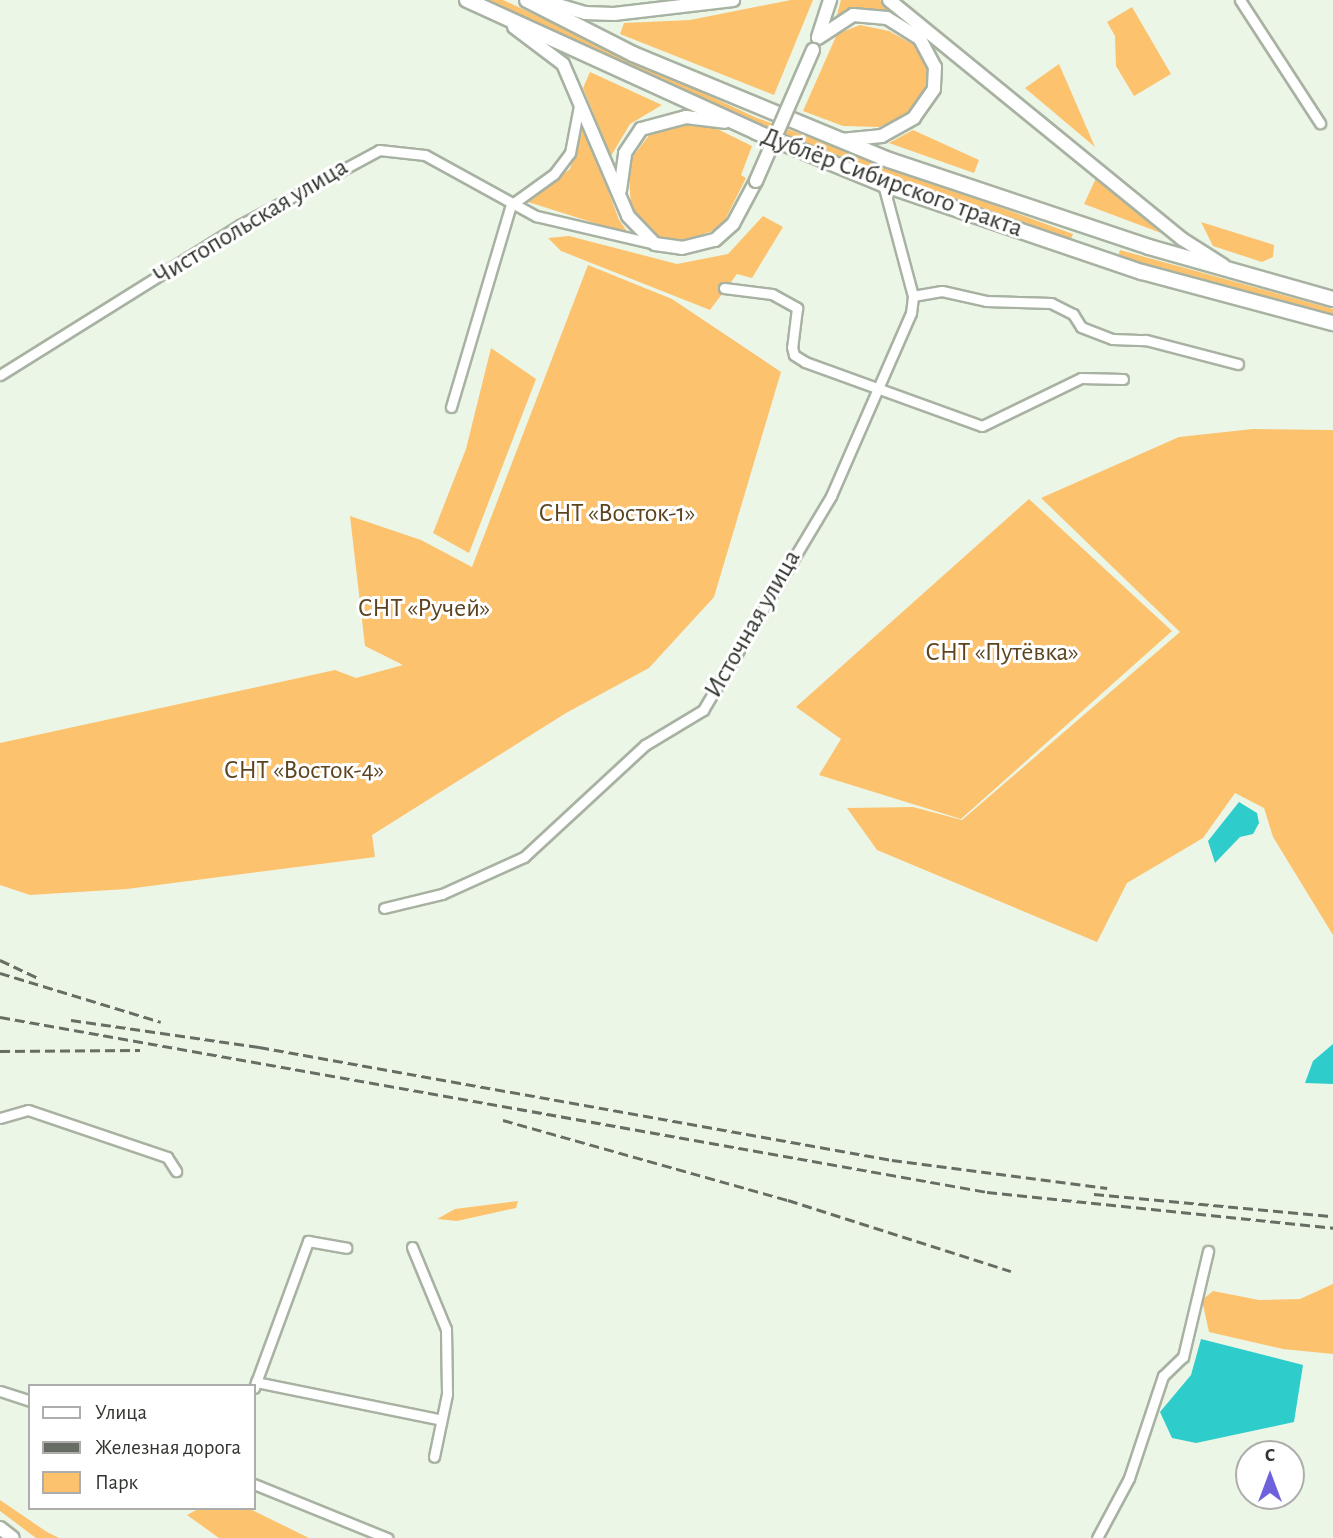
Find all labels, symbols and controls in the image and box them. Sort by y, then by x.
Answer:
street label: Дублёр Сибирского тракта [757,121,1027,245]
street label: Чистопольская улица [148,152,354,292]
park label: СНТ «Восток-1» [539,498,695,530]
street label: Источная улица [698,544,808,704]
park label: СНТ «Ручей» [358,593,490,625]
park label: СНТ «Путёвка» [925,637,1079,669]
park label: СНТ «Восток-4» [224,755,384,787]
legend [28,1384,256,1510]
text: Улица [95,1402,147,1423]
text: Железная дорога [95,1437,241,1458]
north arrow [1235,1440,1305,1510]
text: С [1265,1446,1275,1465]
text: Парк [95,1472,138,1493]

